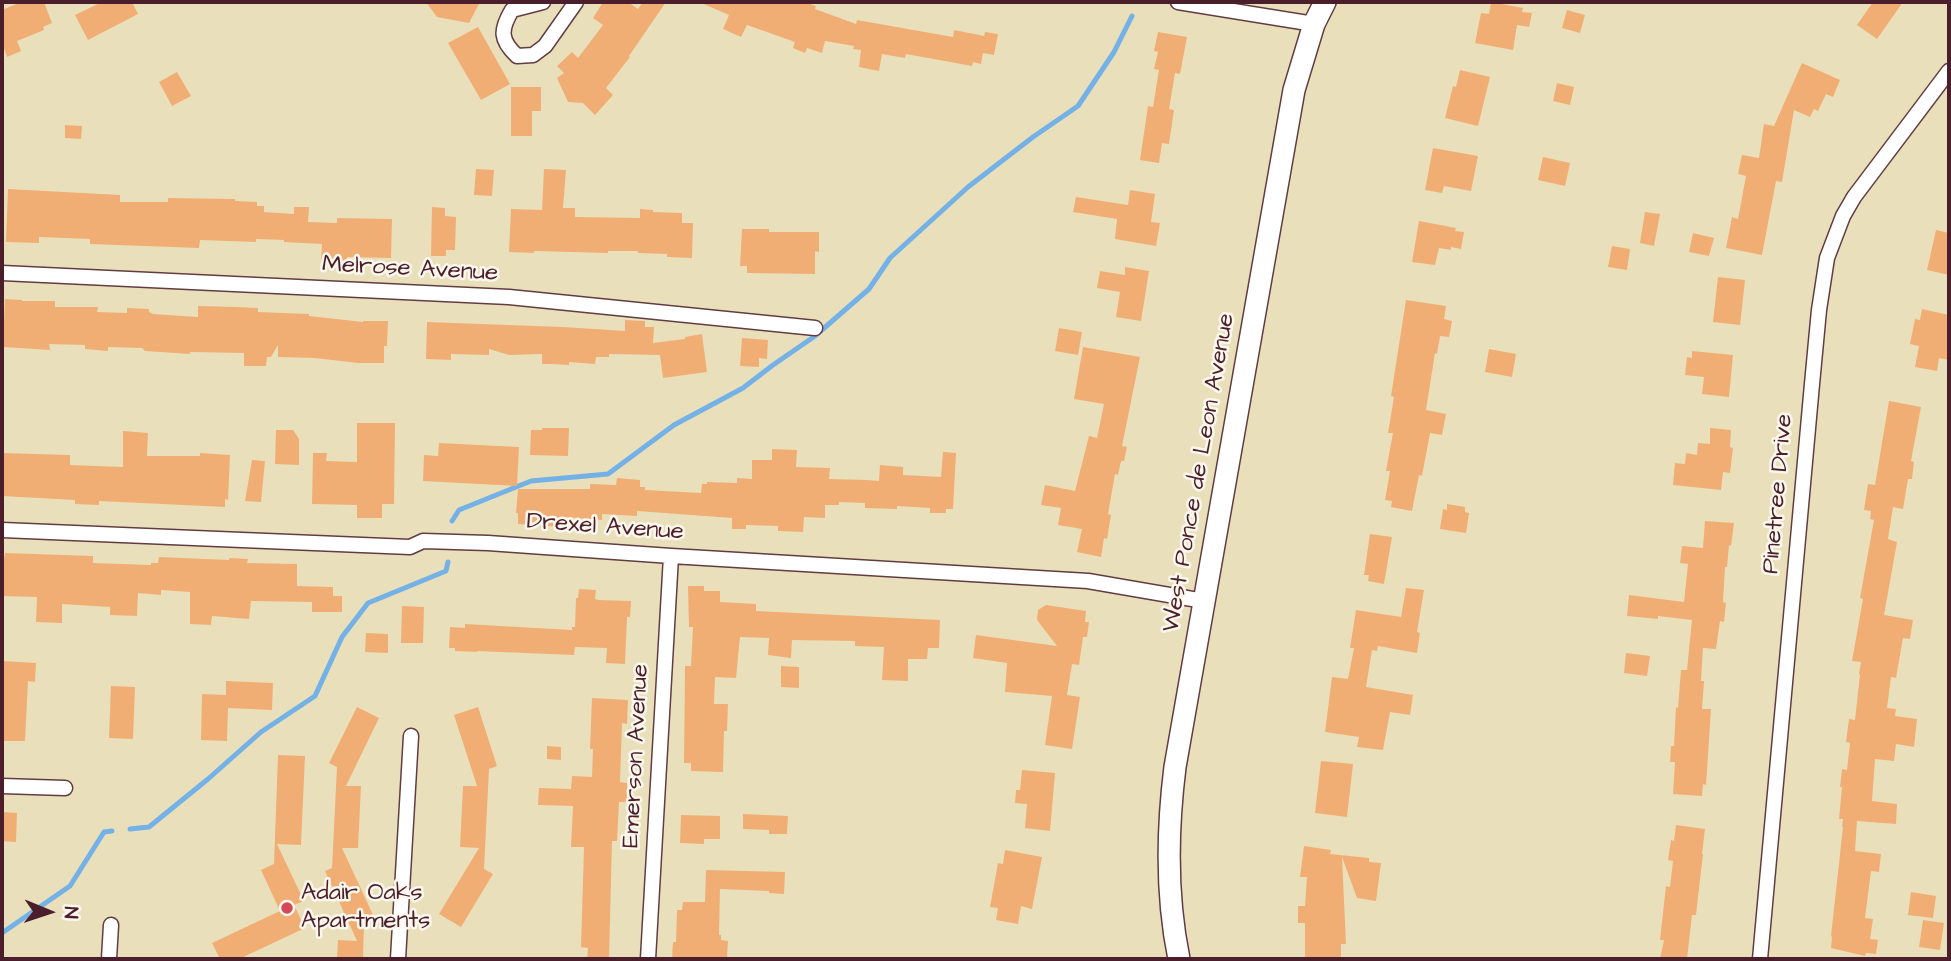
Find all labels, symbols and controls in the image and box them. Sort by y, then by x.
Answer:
street label: Melrose Avenue [321,251,499,289]
street label: West Ponce de Leon Avenue [1158,311,1242,635]
street label: Pinetree Drive [1758,413,1800,575]
street label: Drexel Avenue [525,508,685,548]
street label: Emerson Avenue [618,663,656,849]
north arrow [14,877,84,947]
place label: Adair Oaks Apartments [301,880,430,936]
marker: Adair Oaks Apartments [279,900,295,916]
text: N [57,906,84,919]

